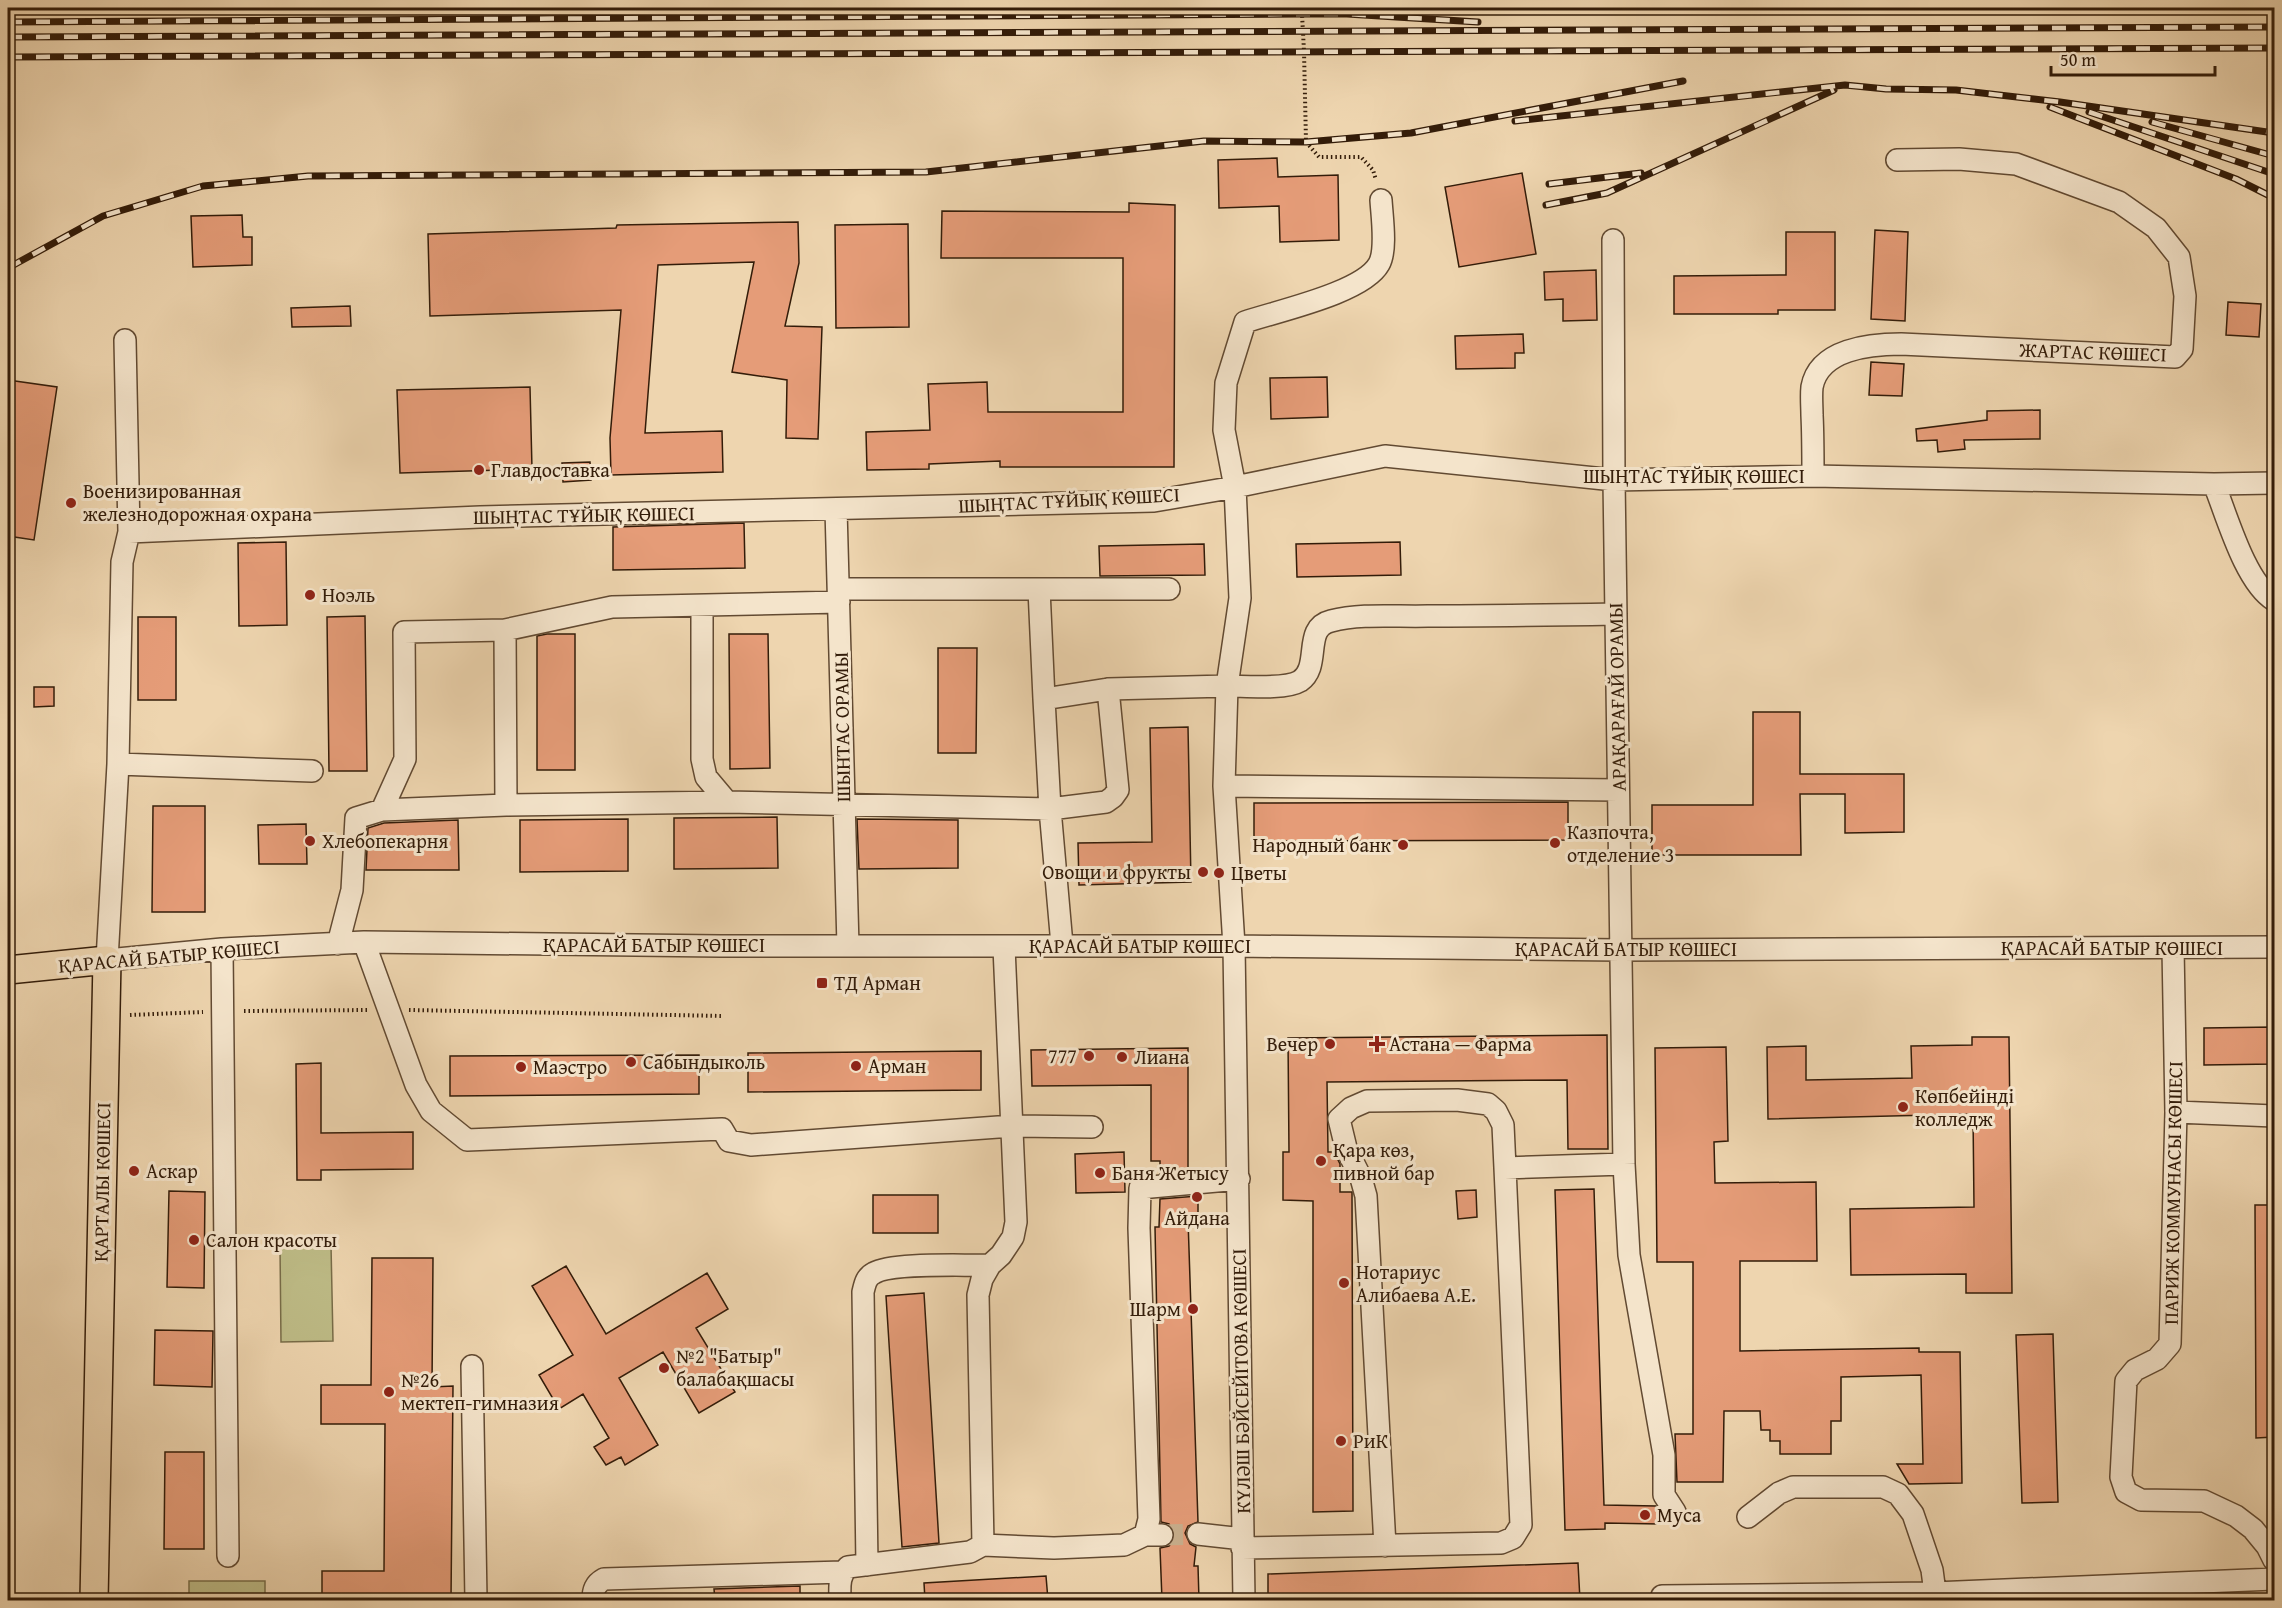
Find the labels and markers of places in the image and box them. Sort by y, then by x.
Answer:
place label: Главдоставка [491,455,610,484]
marker: Главдоставка [472,463,486,477]
place label: Военизированная железнодорожная охрана [83,476,313,528]
marker: Военизированная железнодорожная охрана [64,496,78,510]
place label: Ноэль [322,580,375,609]
marker: Ноэль [303,588,317,602]
place label: Казпочта, отделение 3 [1567,817,1674,869]
place label: Хлебопекарня [322,826,448,855]
place label: Народный банк [1253,830,1392,859]
marker: Хлебопекарня [303,834,317,848]
marker: Казпочта, отделение 3 [1548,836,1562,850]
marker: Народный банк [1396,838,1410,852]
place label: Овощи и фрукты [1042,857,1191,886]
place label: Цветы [1231,858,1287,887]
marker: Овощи и фрукты [1196,865,1210,879]
marker: Цветы [1212,866,1226,880]
place label: ТД Арман [834,968,921,997]
marker: ТД Арман [815,976,829,990]
place label: Вечер [1266,1029,1318,1058]
place label: Астана — Фарма [1389,1029,1532,1058]
marker: Вечер [1323,1037,1337,1051]
marker: Астана — Фарма [1370,1037,1384,1051]
place label: 777 [1048,1041,1077,1070]
place label: Лиана [1134,1042,1190,1071]
place label: Сабындыколь [643,1047,765,1076]
marker: 777 [1082,1049,1096,1063]
marker: Лиана [1115,1050,1129,1064]
place label: Арман [868,1051,927,1080]
place label: Маэстро [533,1052,607,1081]
marker: Сабындыколь [624,1055,638,1069]
marker: Арман [849,1059,863,1073]
marker: Маэстро [514,1060,528,1074]
place label: Көпбейінді колледж [1915,1081,2014,1133]
marker: Көпбейінді колледж [1896,1100,1910,1114]
place label: Қара көз, пивной бар [1333,1135,1435,1187]
marker: Қара көз, пивной бар [1314,1154,1328,1168]
place label: Аскар [146,1156,198,1185]
place label: Баня Жетысу [1112,1158,1229,1187]
marker: Аскар [127,1164,141,1178]
marker: Баня Жетысу [1093,1166,1107,1180]
marker: Айдана [1190,1190,1204,1204]
place label: Айдана [1164,1203,1230,1232]
place label: Салон красоты [206,1225,337,1254]
marker: Салон красоты [187,1233,201,1247]
place label: Нотариус Алибаева А.Е. [1356,1257,1476,1309]
marker: Нотариус Алибаева А.Е. [1337,1276,1351,1290]
place label: Шарм [1130,1294,1181,1323]
marker: Шарм [1186,1302,1200,1316]
place label: №2 "Батыр" балабақшасы [676,1341,794,1393]
marker: №2 "Батыр" балабақшасы [657,1361,671,1375]
place label: №26 мектеп-гимназия [401,1365,559,1417]
marker: №26 мектеп-гимназия [382,1385,396,1399]
place label: РиК [1353,1426,1389,1455]
marker: РиК [1334,1434,1348,1448]
place label: Муса [1657,1500,1702,1529]
marker: Муса [1638,1508,1652,1522]

